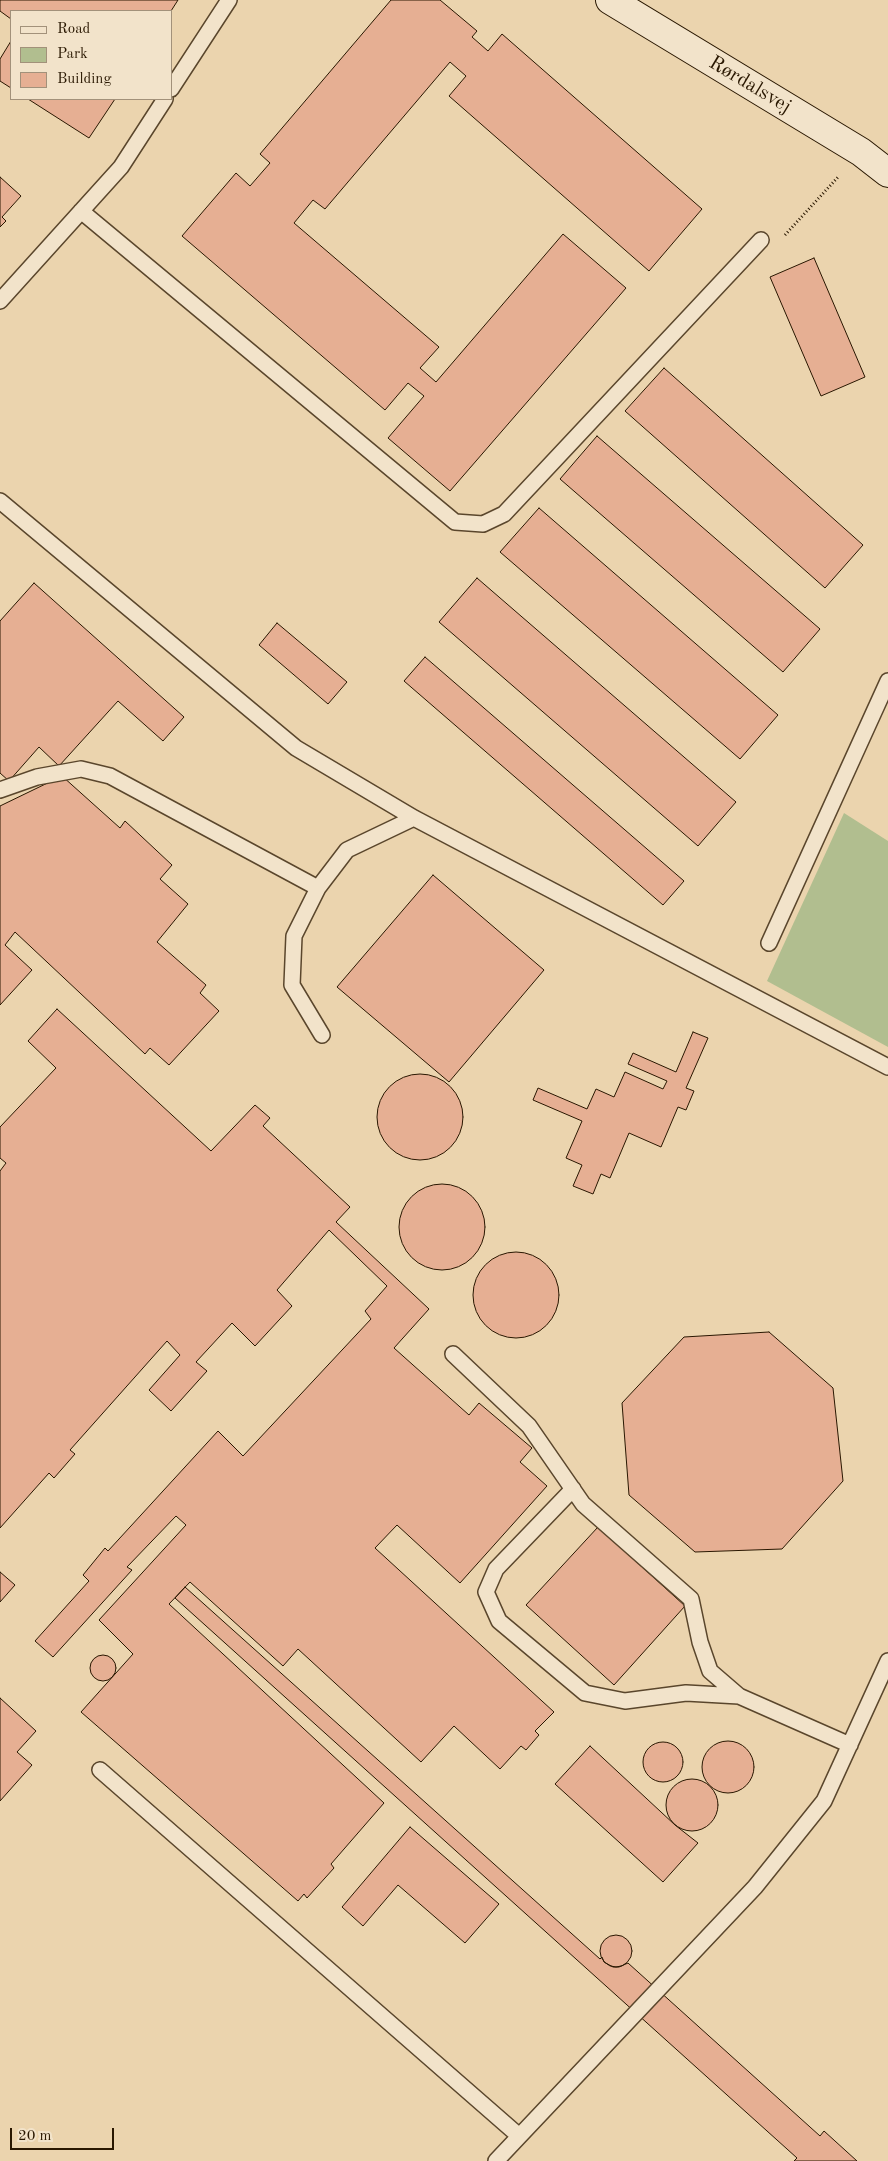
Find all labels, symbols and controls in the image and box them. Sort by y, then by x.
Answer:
legend [10,10,172,100]
text: Road [57,22,90,37]
text: Park [57,47,88,62]
street label: Rørdalsvej [704,51,796,119]
text: Building [57,72,112,87]
scale bar [12,2118,116,2150]
text: 20 m [18,2129,52,2144]

